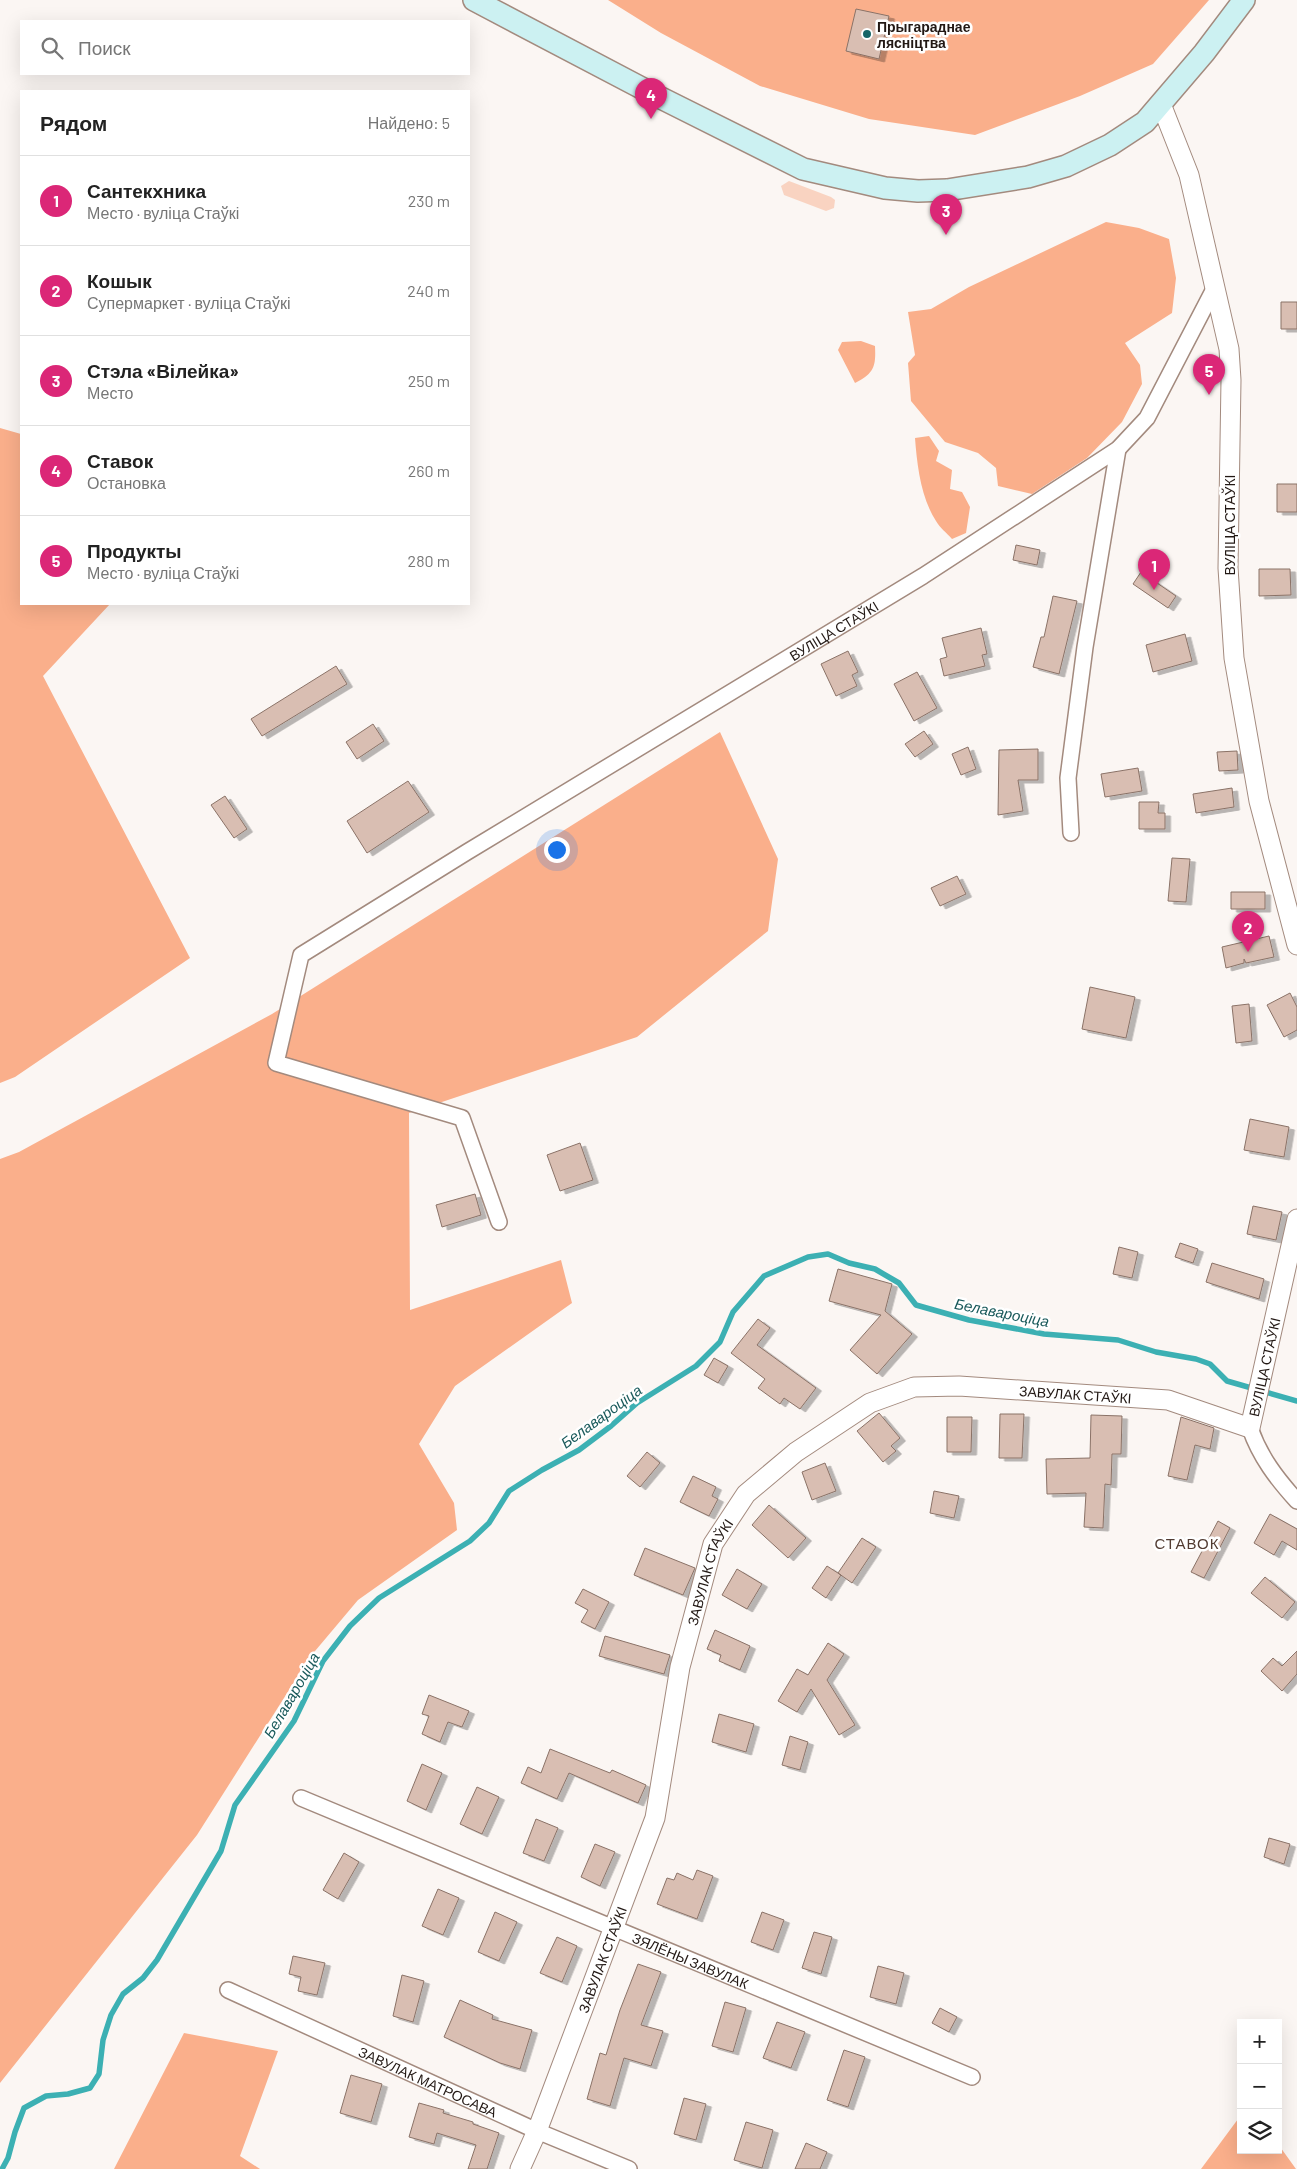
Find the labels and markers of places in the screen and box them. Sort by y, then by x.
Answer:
place label: Прыгараднае лясніцтва [877,18,971,51]
marker: Прыгараднае лясніцтва [861,28,873,40]
pin: 4 [635,78,667,119]
pin: 3 [930,194,962,235]
pin: 5 [1193,354,1225,395]
pin: 1 [1138,549,1170,590]
pin: 2 [1232,911,1264,952]

